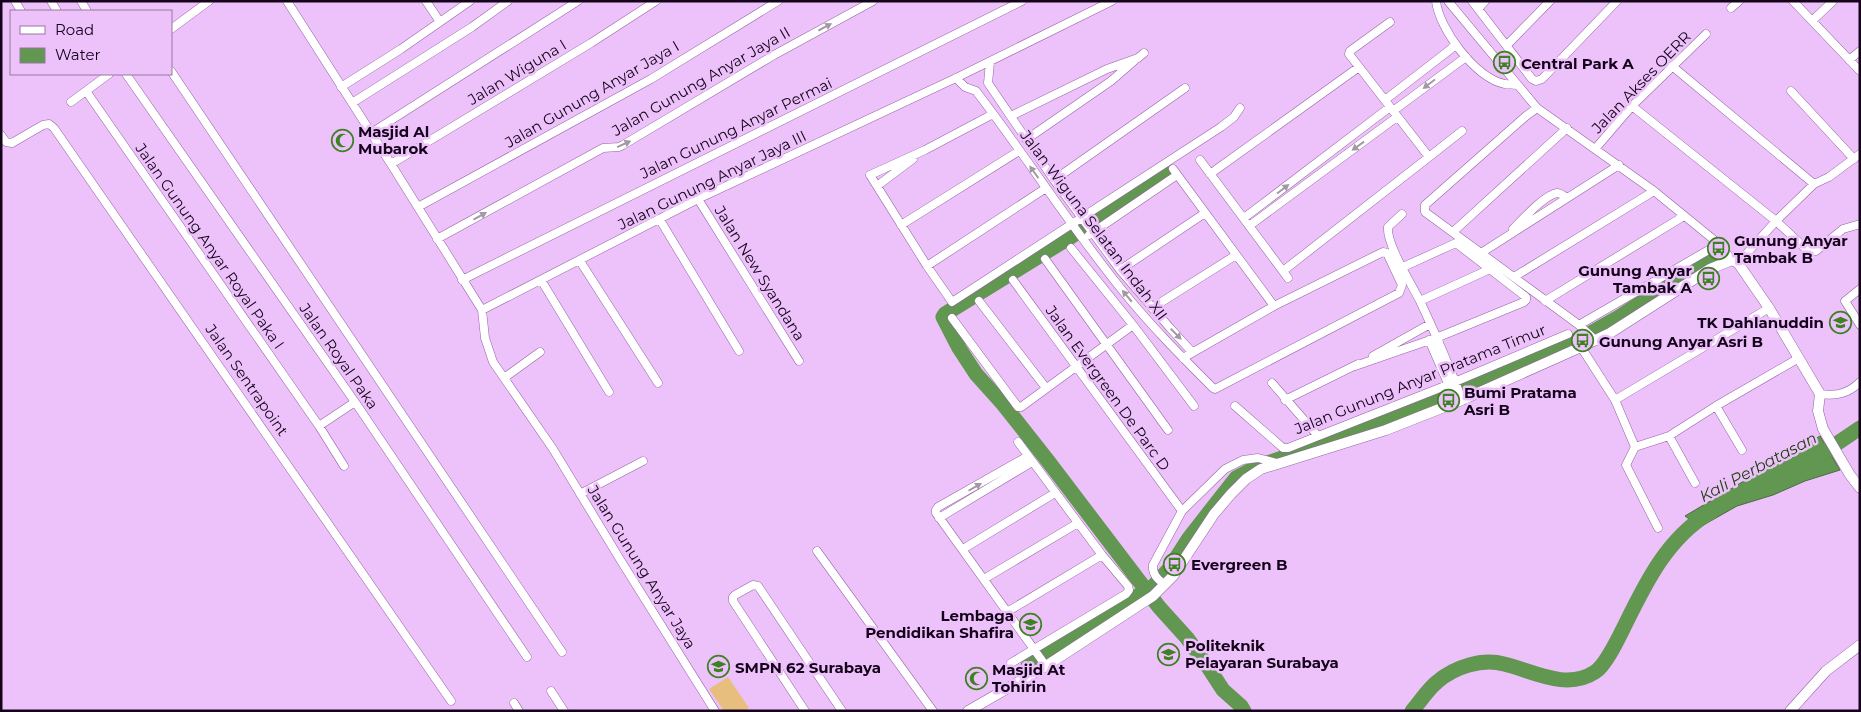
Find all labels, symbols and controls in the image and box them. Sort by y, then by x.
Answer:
legend [10,10,172,75]
text: Road [55,20,94,39]
street label: Jalan Gunung Anyar Jaya II [608,22,793,140]
one-way arrow [818,23,832,31]
street label: Jalan Akses OERR [1587,27,1695,138]
street label: Jalan Wiguna I [463,35,570,109]
street label: Jalan Gunung Anyar Jaya I [501,36,683,152]
text: Water [55,45,101,64]
bus stop icon: Central Park A [1493,51,1517,75]
place label: Central Park A [1521,54,1634,73]
street label: Jalan Gunung Anyar Permai [636,73,835,183]
one-way arrow [1422,79,1436,89]
place label: Masjid Al Mubarok [358,122,429,158]
street label: Jalan Wiguna Selatan Indah XII [1016,125,1172,324]
street label: Jalan Gunung Anyar Jaya III [614,126,809,234]
mosque icon: Masjid Al Mubarok [330,128,354,152]
street label: Jalan Gunung Anyar Royal Paka I [131,139,289,353]
one-way arrow [617,139,631,147]
one-way arrow [1352,140,1365,151]
one-way arrow [1029,166,1040,179]
one-way arrow [1276,183,1289,194]
street label: Jalan New Syandana [710,201,809,344]
one-way arrow [473,212,487,220]
place label: Gunung Anyar Tambak B [1734,231,1848,267]
bus stop icon: Gunung Anyar Tambak B [1706,237,1730,261]
place label: Gunung Anyar Tambak A [1578,261,1693,297]
bus stop icon: Gunung Anyar Tambak A [1696,267,1720,291]
one-way arrow [1121,289,1132,302]
street label: Jalan Royal Paka [295,299,383,413]
street label: Jalan Evergreen De Parc D [1041,301,1174,474]
school or university icon: TK Dahlanuddin [1828,310,1852,334]
place label: TK Dahlanuddin [1697,313,1824,332]
street label: Jalan Sentrapoint [201,320,293,439]
street label: Jalan Gunung Anyar Pratama Timur [1291,320,1548,439]
one-way arrow [1169,328,1181,340]
bus stop icon: Gunung Anyar Asri B [1571,329,1595,353]
place label: Gunung Anyar Asri B [1599,332,1763,351]
place label: Bumi Pratama Asri B [1463,383,1577,419]
bus stop icon: Bumi Pratama Asri B [1436,389,1460,413]
water label: Kali Perbatasan [1696,428,1820,506]
street label: Jalan Gunung Anyar Jaya [583,481,700,652]
one-way arrow [968,482,981,491]
bus stop icon: Evergreen B [1163,552,1187,576]
place label: Evergreen B [1191,555,1287,574]
place label: Lembaga Pendidikan Shafira [865,606,1014,642]
school or university icon: Lembaga Pendidikan Shafira [1018,612,1042,636]
place label: Politeknik Pelayaran Surabaya [1185,636,1339,672]
school or university icon: Politeknik Pelayaran Surabaya [1157,642,1181,666]
school or university icon: SMPN 62 Surabaya [707,655,731,679]
place label: SMPN 62 Surabaya [735,658,881,677]
place label: Masjid At Tohirin [992,660,1066,696]
mosque icon: Masjid At Tohirin [964,666,988,690]

